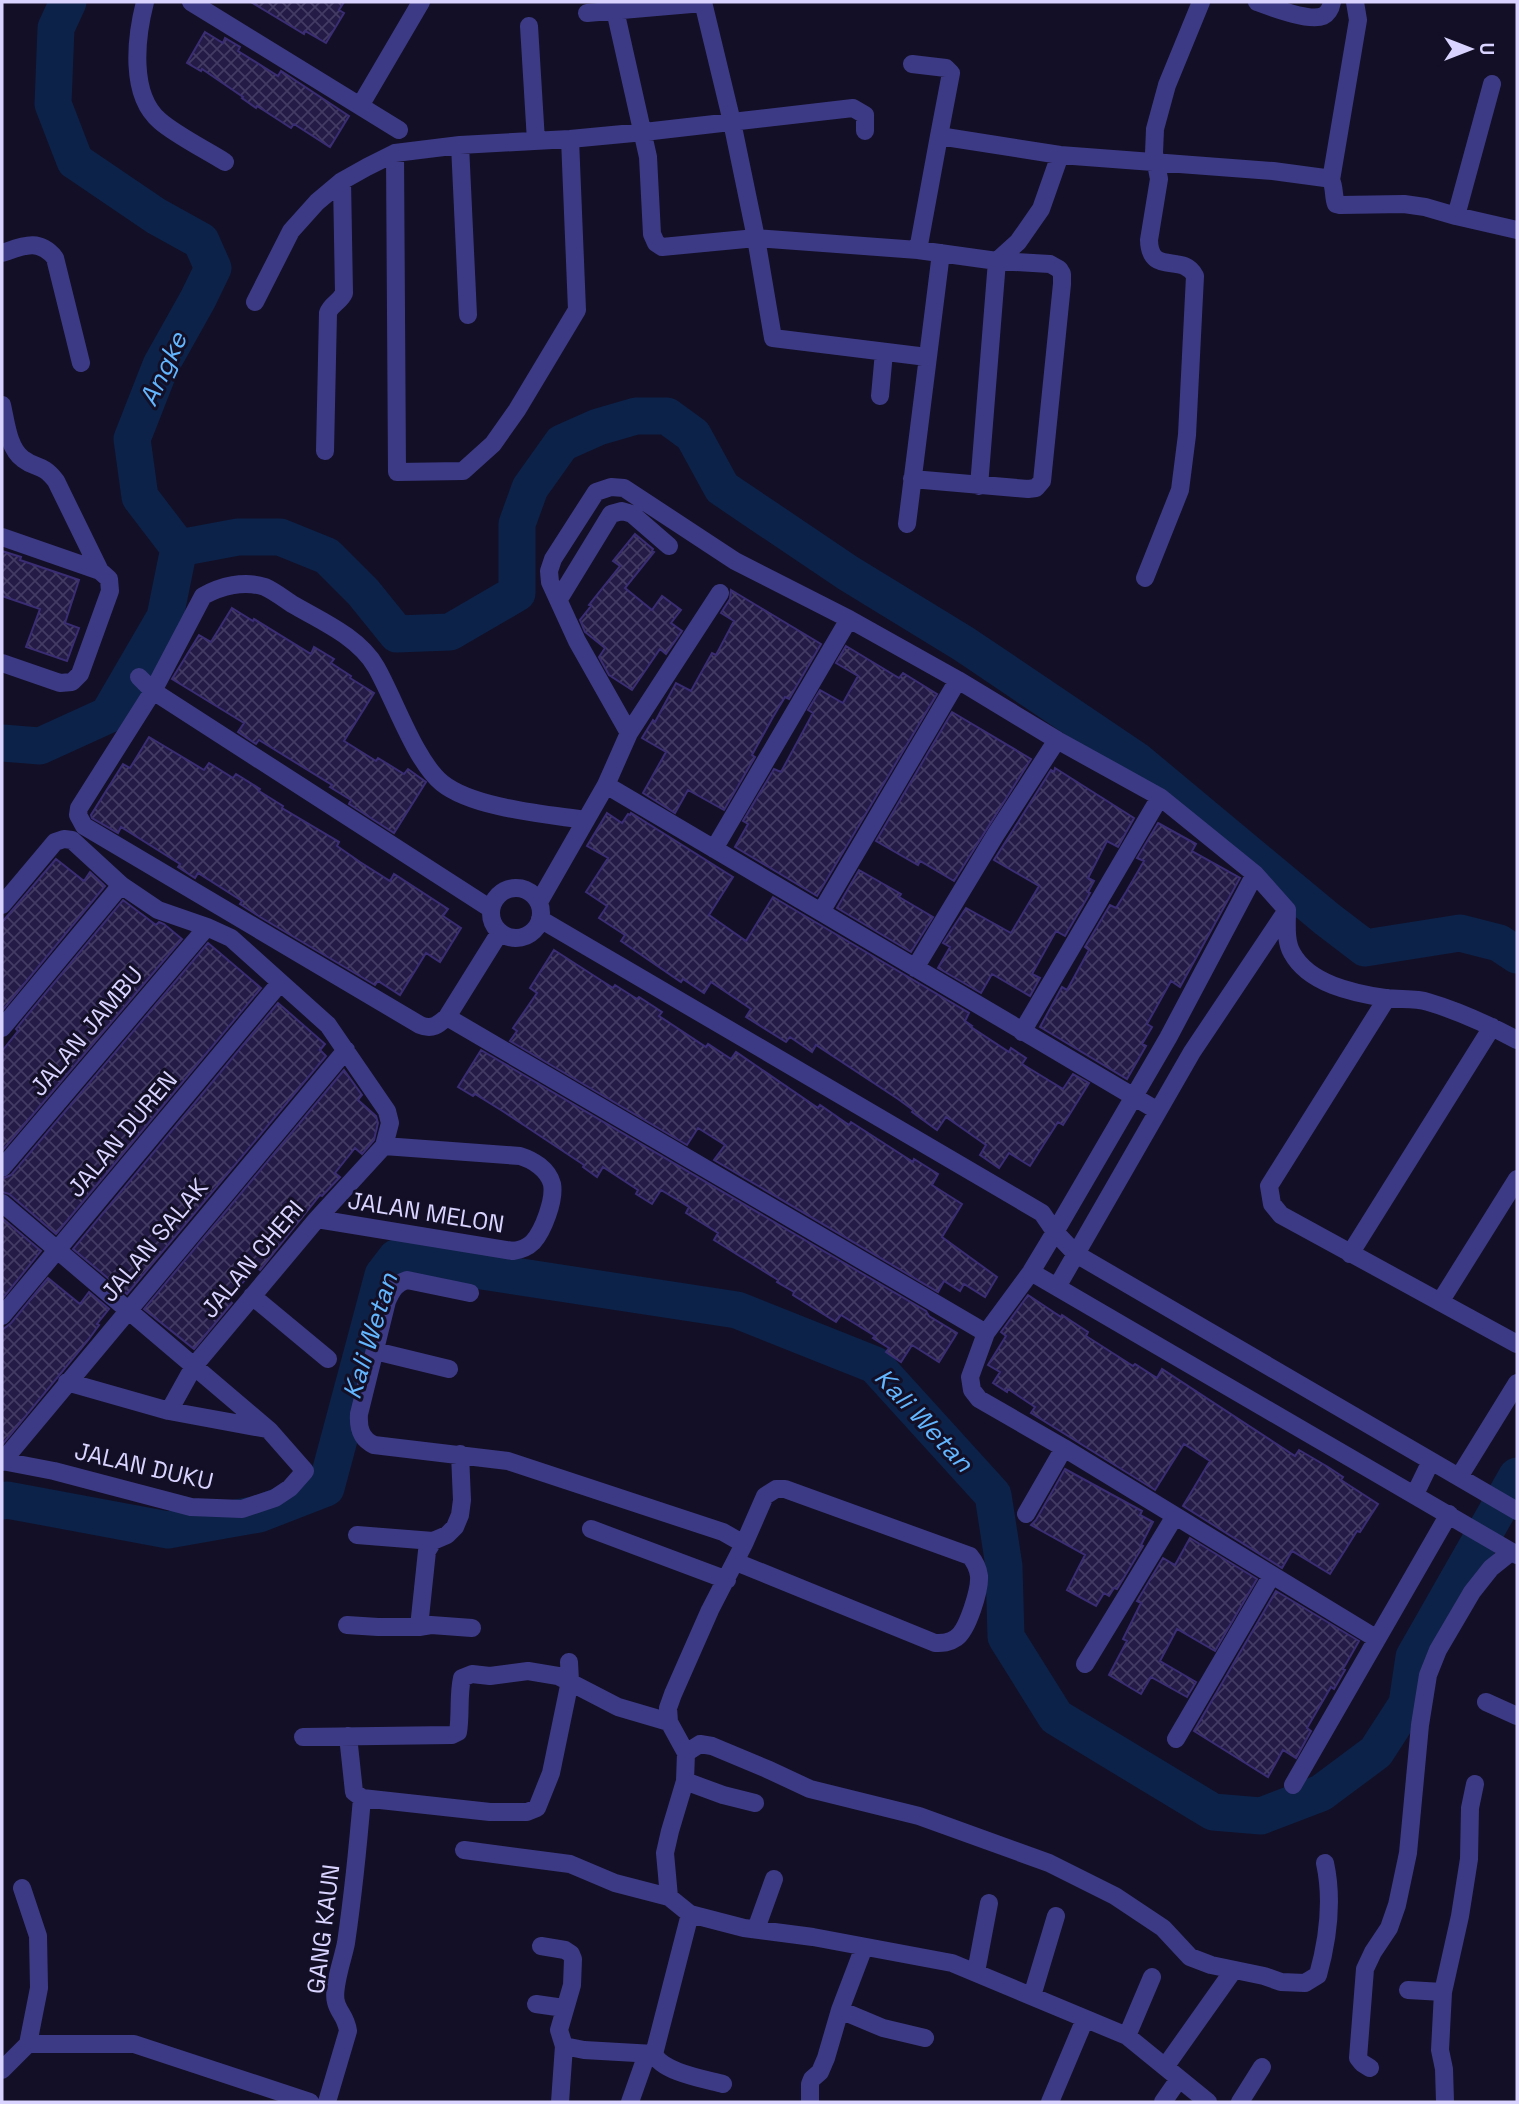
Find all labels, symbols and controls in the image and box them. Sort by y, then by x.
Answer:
north arrow [1435,14,1505,84]
text: U [1474,43,1499,55]
water label: Angke [131,325,196,411]
street label: JALAN JAMBU [23,960,149,1102]
street label: JALAN DUREN [60,1064,184,1204]
street label: JALAN SALAK [93,1172,215,1308]
street label: JALAN MELON [346,1184,506,1240]
street label: JALAN CHERI [194,1194,310,1324]
water label: Kali Wetan [335,1268,406,1403]
water label: Kali Wetan [867,1361,982,1480]
street label: JALAN DUKU [72,1435,216,1497]
street label: GANG KAUN [300,1862,346,1996]

